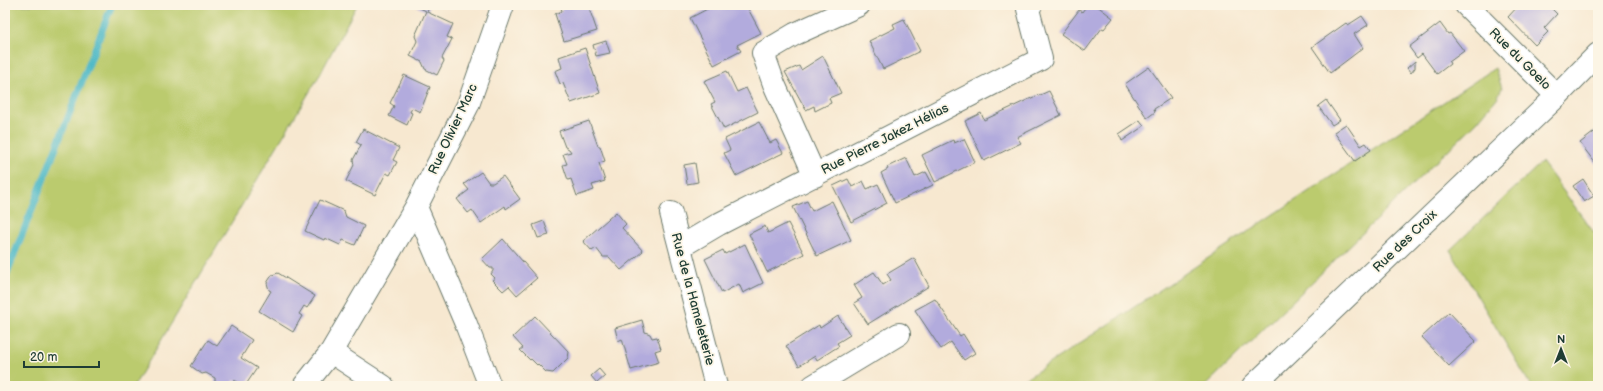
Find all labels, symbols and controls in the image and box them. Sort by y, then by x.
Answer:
street label: Rue du Goelo [1486,25,1554,93]
street label: Rue Olivier Marc [425,81,481,177]
street label: Rue Pierre Jakez Hélias [819,100,952,178]
street label: Rue des Croix [1370,206,1440,276]
street label: Rue de la Hameletterie [668,231,718,367]
north arrow [1541,329,1581,369]
text: N [1557,333,1565,346]
scale bar [24,343,99,369]
text: 20 m [30,350,57,365]

